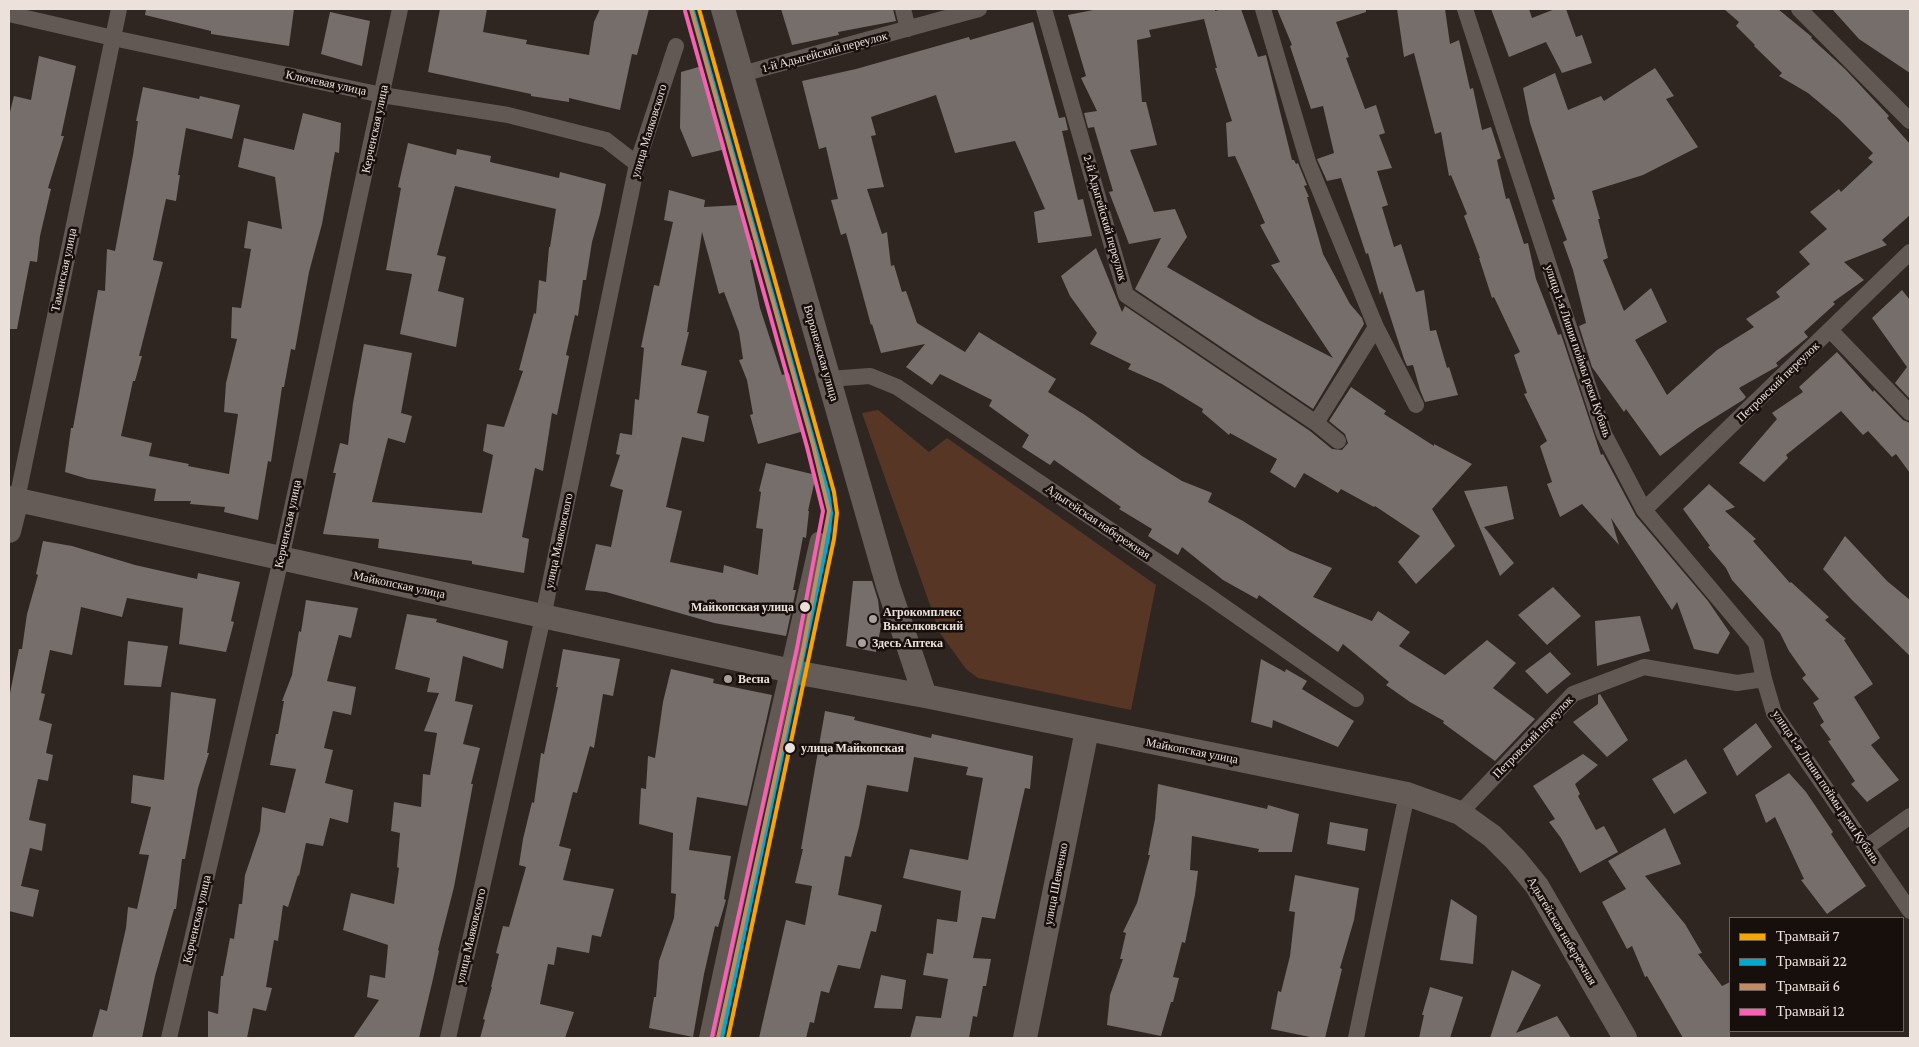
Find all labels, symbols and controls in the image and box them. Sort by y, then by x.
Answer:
street label: 1-й Адыгейский переулок [761,28,889,76]
street label: Ключевая улица [284,67,368,99]
street label: улица Маяковского [628,82,670,180]
street label: Керченская улица [359,83,391,175]
street label: 2-й Адыгейский переулок [1080,153,1130,283]
street label: Таманская улица [48,227,80,313]
street label: улица 1-я Линия поймы реки Кубань [1542,263,1614,439]
street label: Воронежская улица [800,303,842,403]
street label: Петровский переулок [1734,339,1822,425]
street label: Керченская улица [272,478,304,570]
street label: Адыгейская набережная [1043,482,1153,562]
street label: улица Маяковского [542,492,576,590]
street label: Майкопская улица [352,568,446,602]
place label: Майкопская улица [691,600,794,614]
marker: Майкопская улица [798,600,812,614]
place label: Агрокомплекс Выселковский [883,605,963,633]
marker: Агрокомплекс Выселковский [867,613,879,625]
place label: Здесь Аптека [872,636,943,650]
marker: Здесь Аптека [856,637,868,649]
place label: Весна [738,672,770,686]
marker: Весна [722,673,734,685]
street label: Петровский переулок [1490,693,1576,781]
street label: улица 1-я Линия поймы реки Кубань [1769,708,1883,866]
street label: Майкопская улица [1145,735,1239,767]
marker: улица Майкопская [783,741,797,755]
place label: улица Майкопская [801,741,904,755]
street label: улица Шевченко [1041,842,1071,926]
street label: Керченская улица [180,874,214,964]
street label: Адыгейская набережная [1524,874,1600,988]
street label: улица Маяковского [453,887,489,985]
legend [1729,917,1904,1032]
text: Трамвай 7 [1776,928,1840,944]
text: Трамвай 22 [1776,953,1847,969]
text: Трамвай 6 [1776,978,1840,994]
text: Трамвай 12 [1776,1003,1845,1019]

